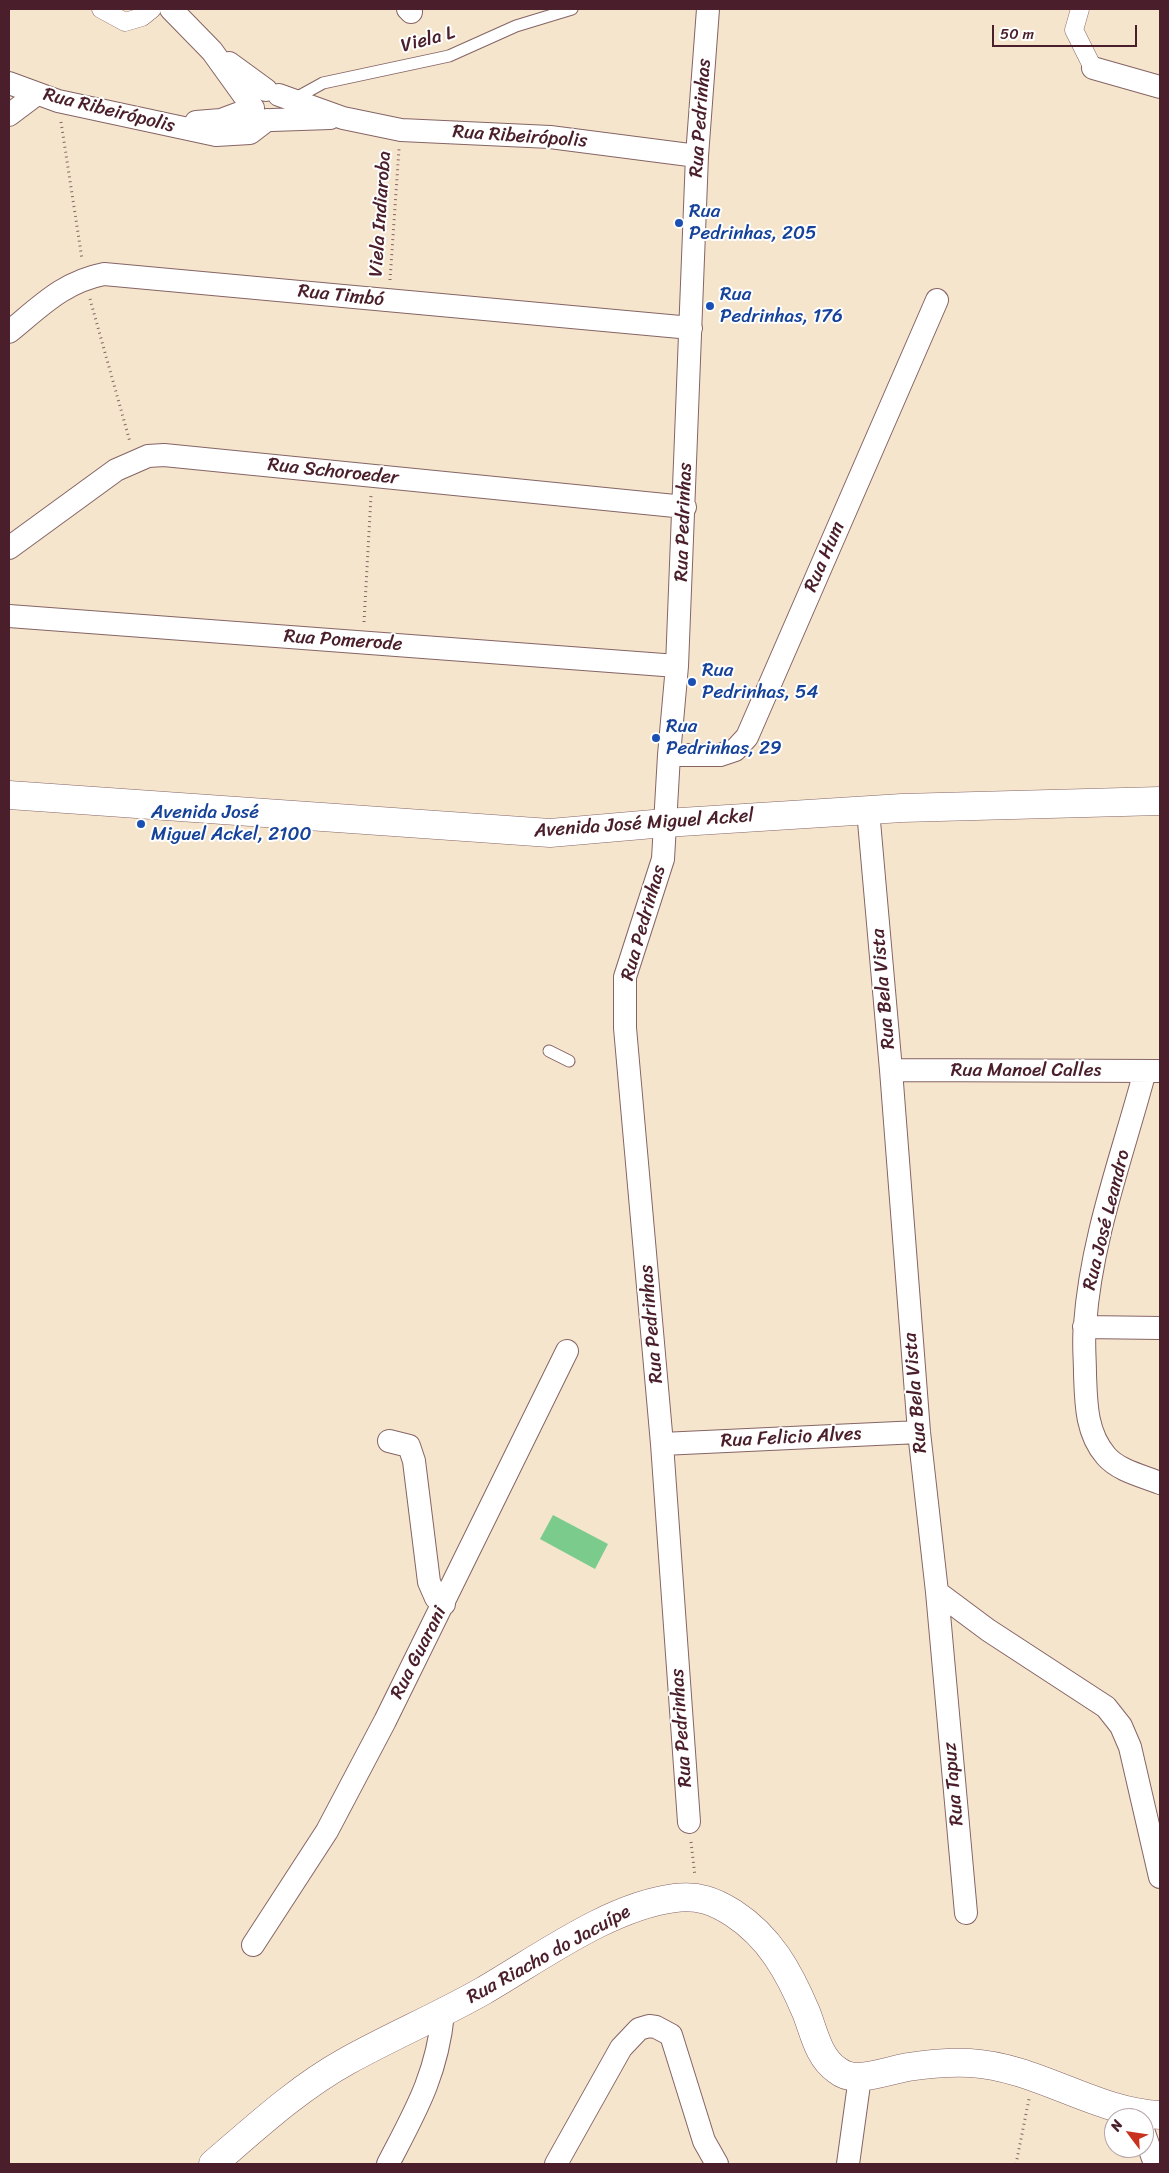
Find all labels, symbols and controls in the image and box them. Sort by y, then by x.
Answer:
scale bar [994,15,1139,47]
text: 50 m [1000,21,1034,47]
street label: Viela L [399,22,457,58]
street label: Rua Pedrinhas [685,58,717,178]
street label: Rua Ribeirópolis [41,84,177,138]
street label: Rua Ribeirópolis [452,121,588,153]
street label: Viela Indiaroba [365,150,397,278]
place label: Rua Pedrinhas, 205 [689,201,817,245]
marker: Rua Pedrinhas, 205 [673,217,685,229]
street label: Rua Timbó [297,280,385,312]
place label: Rua Pedrinhas, 176 [720,284,843,328]
marker: Rua Pedrinhas, 176 [704,300,716,312]
street label: Rua Schoroeder [266,454,400,490]
street label: Rua Pedrinhas [671,462,697,582]
street label: Rua Hum [800,518,850,596]
street label: Rua Pomerode [283,625,403,657]
place label: Rua Pedrinhas, 54 [702,660,818,704]
marker: Rua Pedrinhas, 54 [686,676,698,688]
place label: Rua Pedrinhas, 29 [666,716,782,760]
marker: Rua Pedrinhas, 29 [650,732,662,744]
place label: Avenida José Miguel Ackel, 2100 [151,802,311,846]
street label: Avenida José Miguel Ackel [533,805,755,843]
marker: Avenida José Miguel Ackel, 2100 [135,818,147,830]
street label: Rua Pedrinhas [617,863,671,983]
street label: Rua Bela Vista [867,928,901,1050]
street label: Rua Manoel Calles [951,1060,1101,1082]
street label: Rua José Leandro [1079,1148,1135,1292]
street label: Rua Pedrinhas [635,1264,669,1384]
street label: Rua Bela Vista [899,1332,933,1454]
street label: Rua Felicio Alves [720,1423,862,1453]
street label: Rua Guarani [386,1603,452,1703]
street label: Rua Pedrinhas [666,1668,698,1788]
street label: Rua Tapuz [939,1741,969,1827]
street label: Rua Riacho do Jacuípe [463,1901,635,2009]
north arrow [1104,2108,1154,2158]
text: N [1103,2115,1130,2136]

